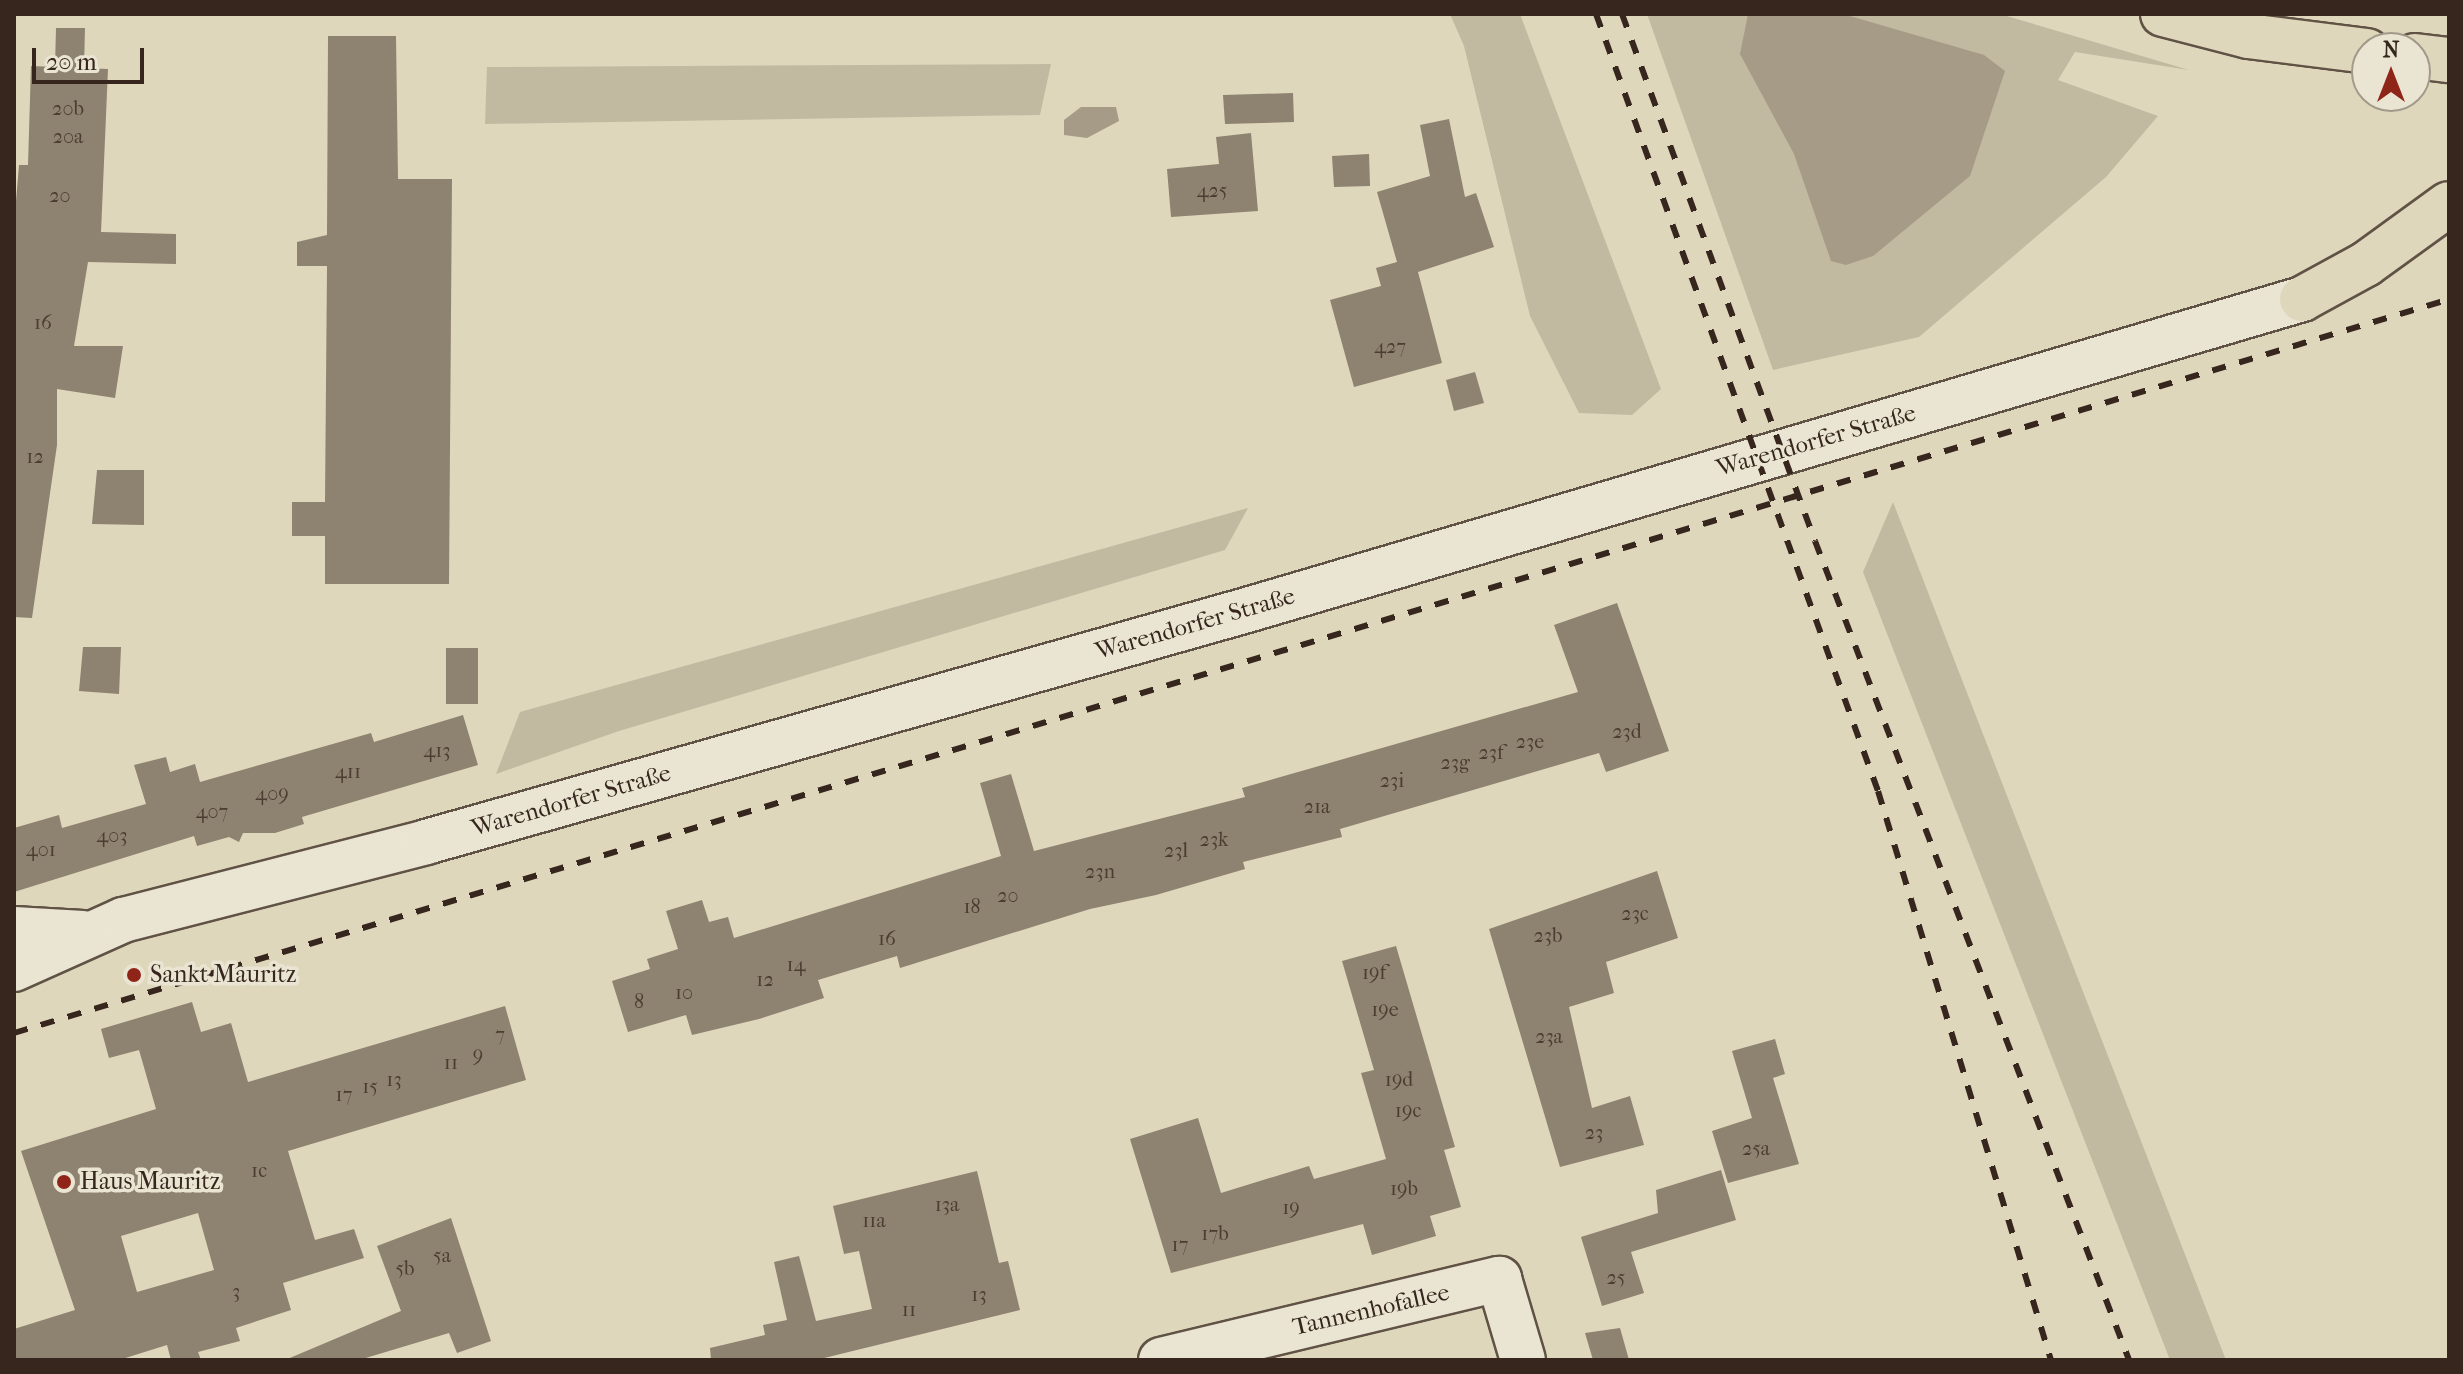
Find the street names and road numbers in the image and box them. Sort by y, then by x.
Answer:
street label: Warendorfer Straße [1713,399,1919,483]
street label: Warendorfer Straße [1092,582,1298,666]
street label: Warendorfer Straße [468,759,674,843]
street label: Tannenhofallee [1290,1278,1452,1342]

